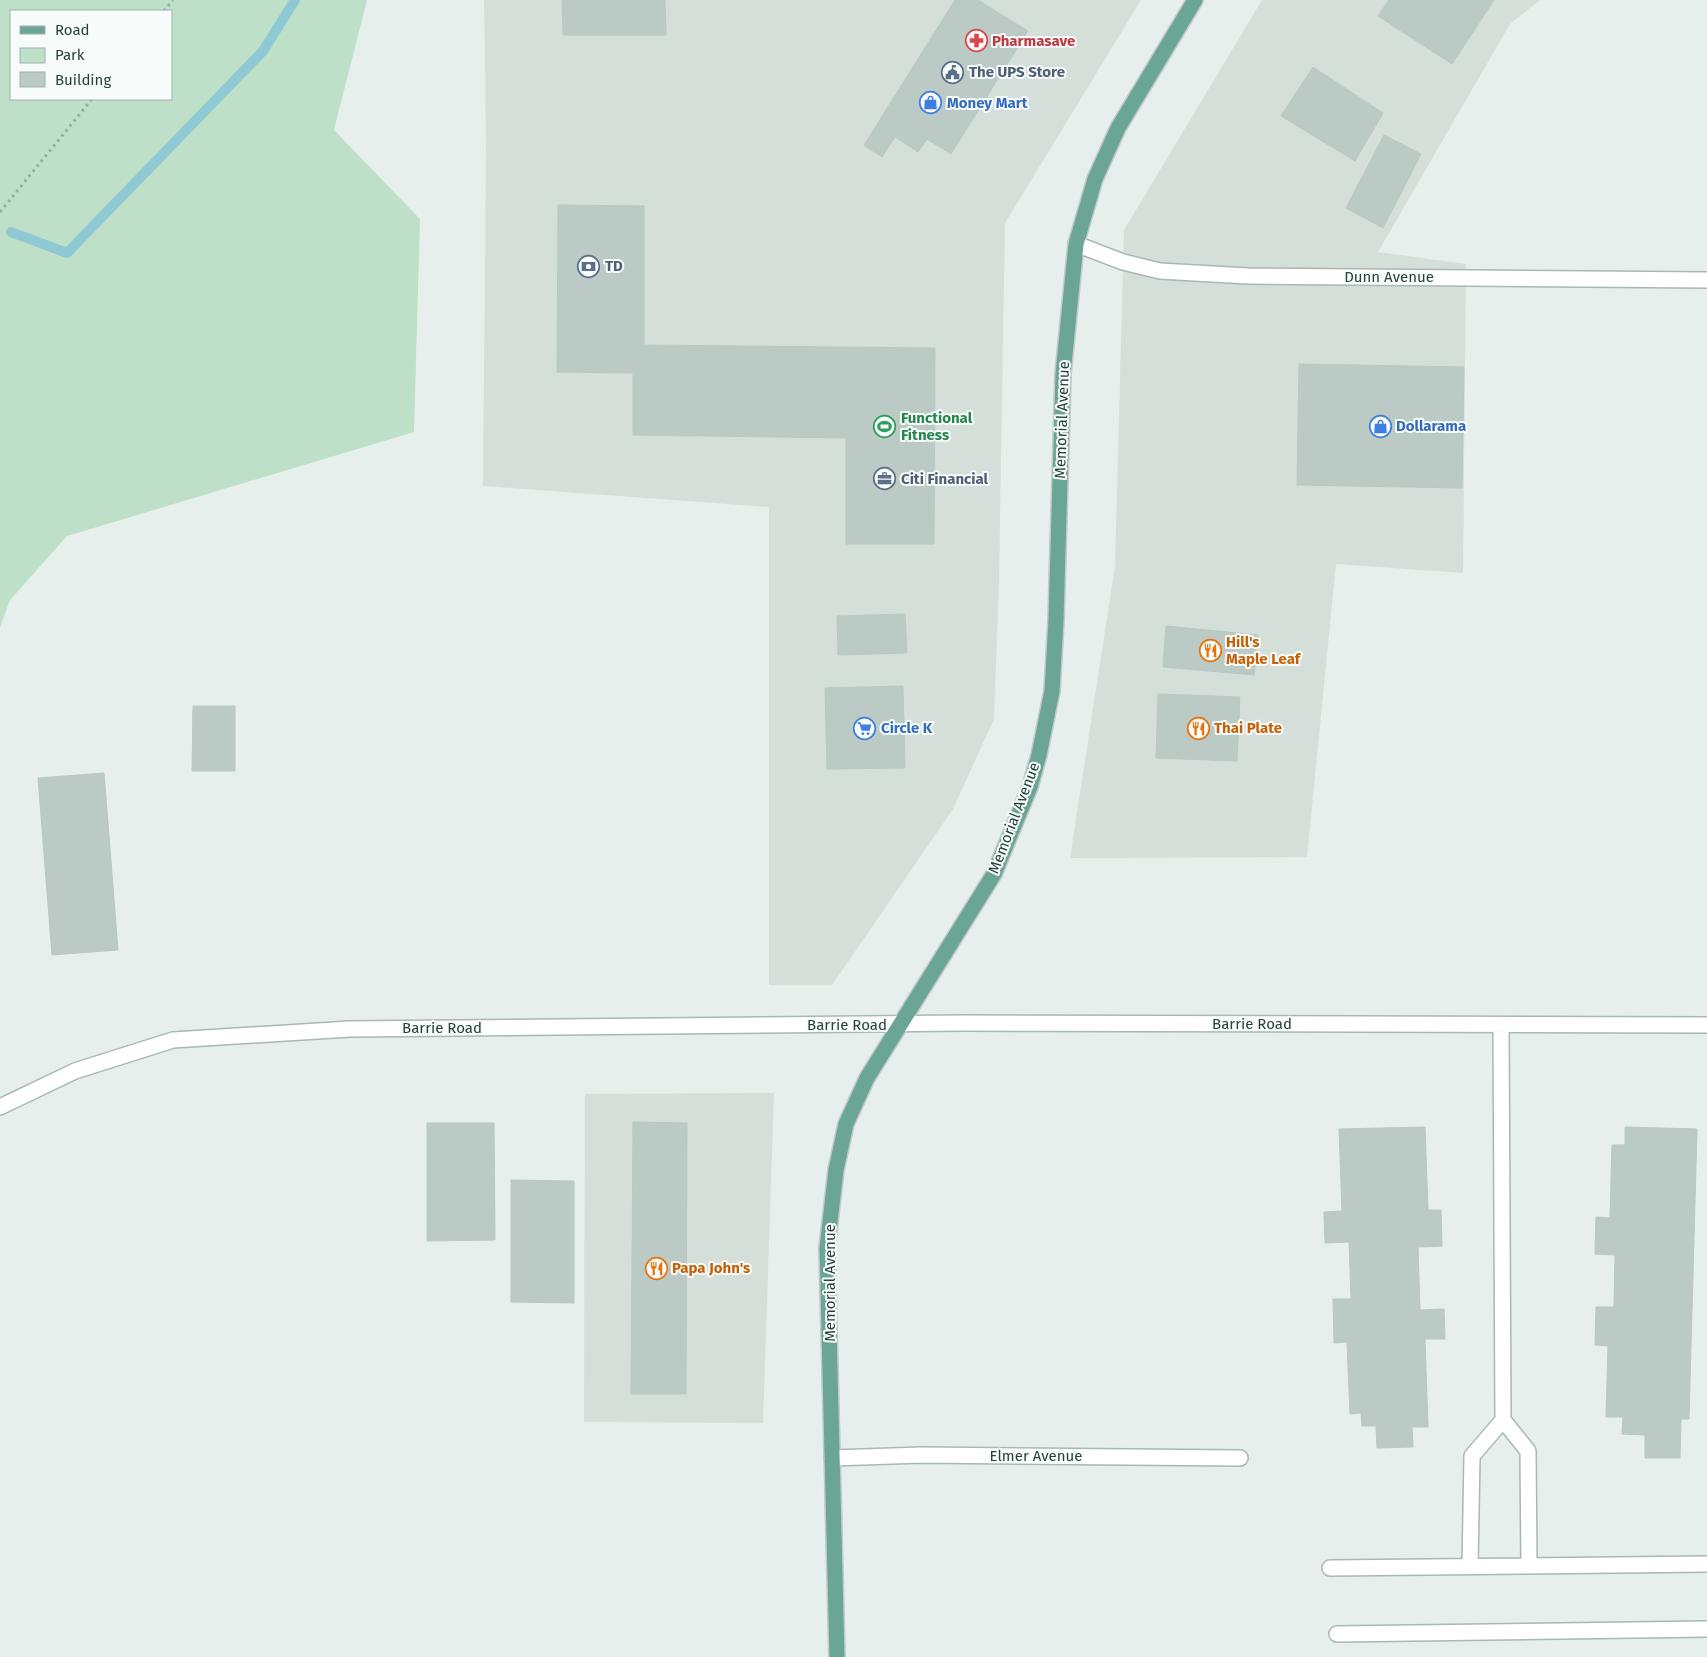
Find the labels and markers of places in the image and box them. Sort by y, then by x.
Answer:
pharmacy icon: Pharmasave [964,29,988,53]
place label: Pharmasave [992,32,1075,50]
public building icon: The UPS Store [941,60,965,84]
place label: The UPS Store [969,63,1065,81]
shop icon: Money Mart [919,91,943,115]
place label: Money Mart [947,94,1028,112]
bank icon: TD [577,254,601,278]
place label: TD [605,257,623,275]
place label: Functional Fitness [901,409,973,444]
shop icon: Dollarama [1368,414,1392,438]
sports icon: Functional Fitness [873,415,897,439]
place label: Dollarama [1396,417,1466,435]
office icon: Citi Financial [873,467,897,491]
place label: Citi Financial [901,470,989,488]
place label: Hill's Maple Leaf [1226,633,1302,668]
restaurant icon: Hill's Maple Leaf [1198,639,1222,663]
supermarket icon: Circle K [853,716,877,740]
restaurant icon: Thai Plate [1186,716,1210,740]
place label: Circle K [881,719,933,737]
place label: Thai Plate [1214,719,1282,737]
restaurant icon: Papa John's [644,1256,668,1280]
place label: Papa John's [672,1259,750,1277]

